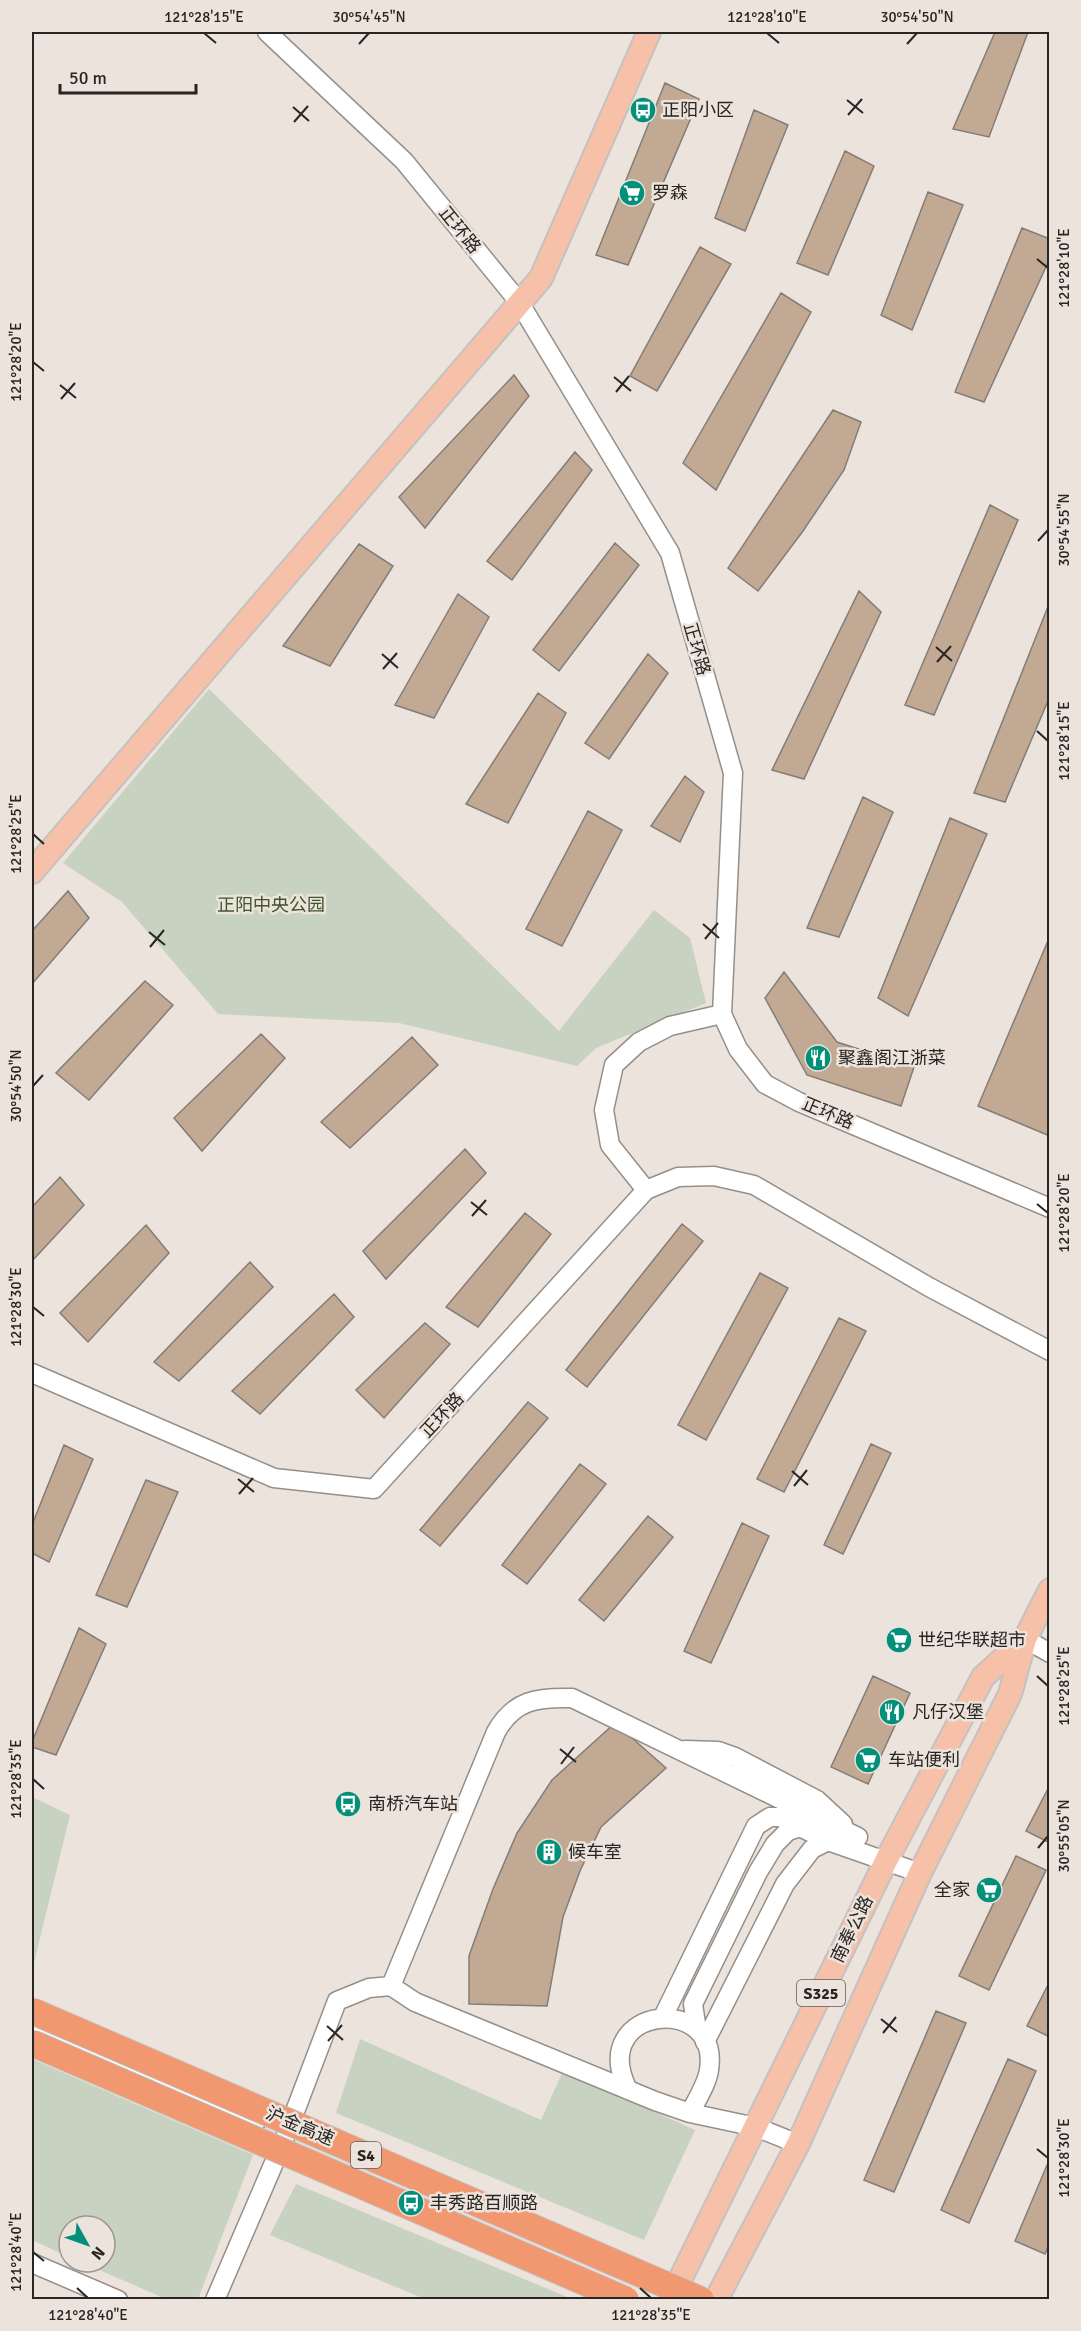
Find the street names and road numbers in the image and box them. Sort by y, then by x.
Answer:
street label: 正环路 [434,202,486,258]
street label: 正环路 [679,620,715,678]
street label: 正环路 [799,1092,857,1134]
street label: 正环路 [416,1388,468,1442]
street label: 南奉公路 [826,1892,878,1966]
road number: S325 [797,1980,845,2006]
street label: 沪金高速 [263,2102,337,2150]
road number: S4 [351,2142,381,2168]

